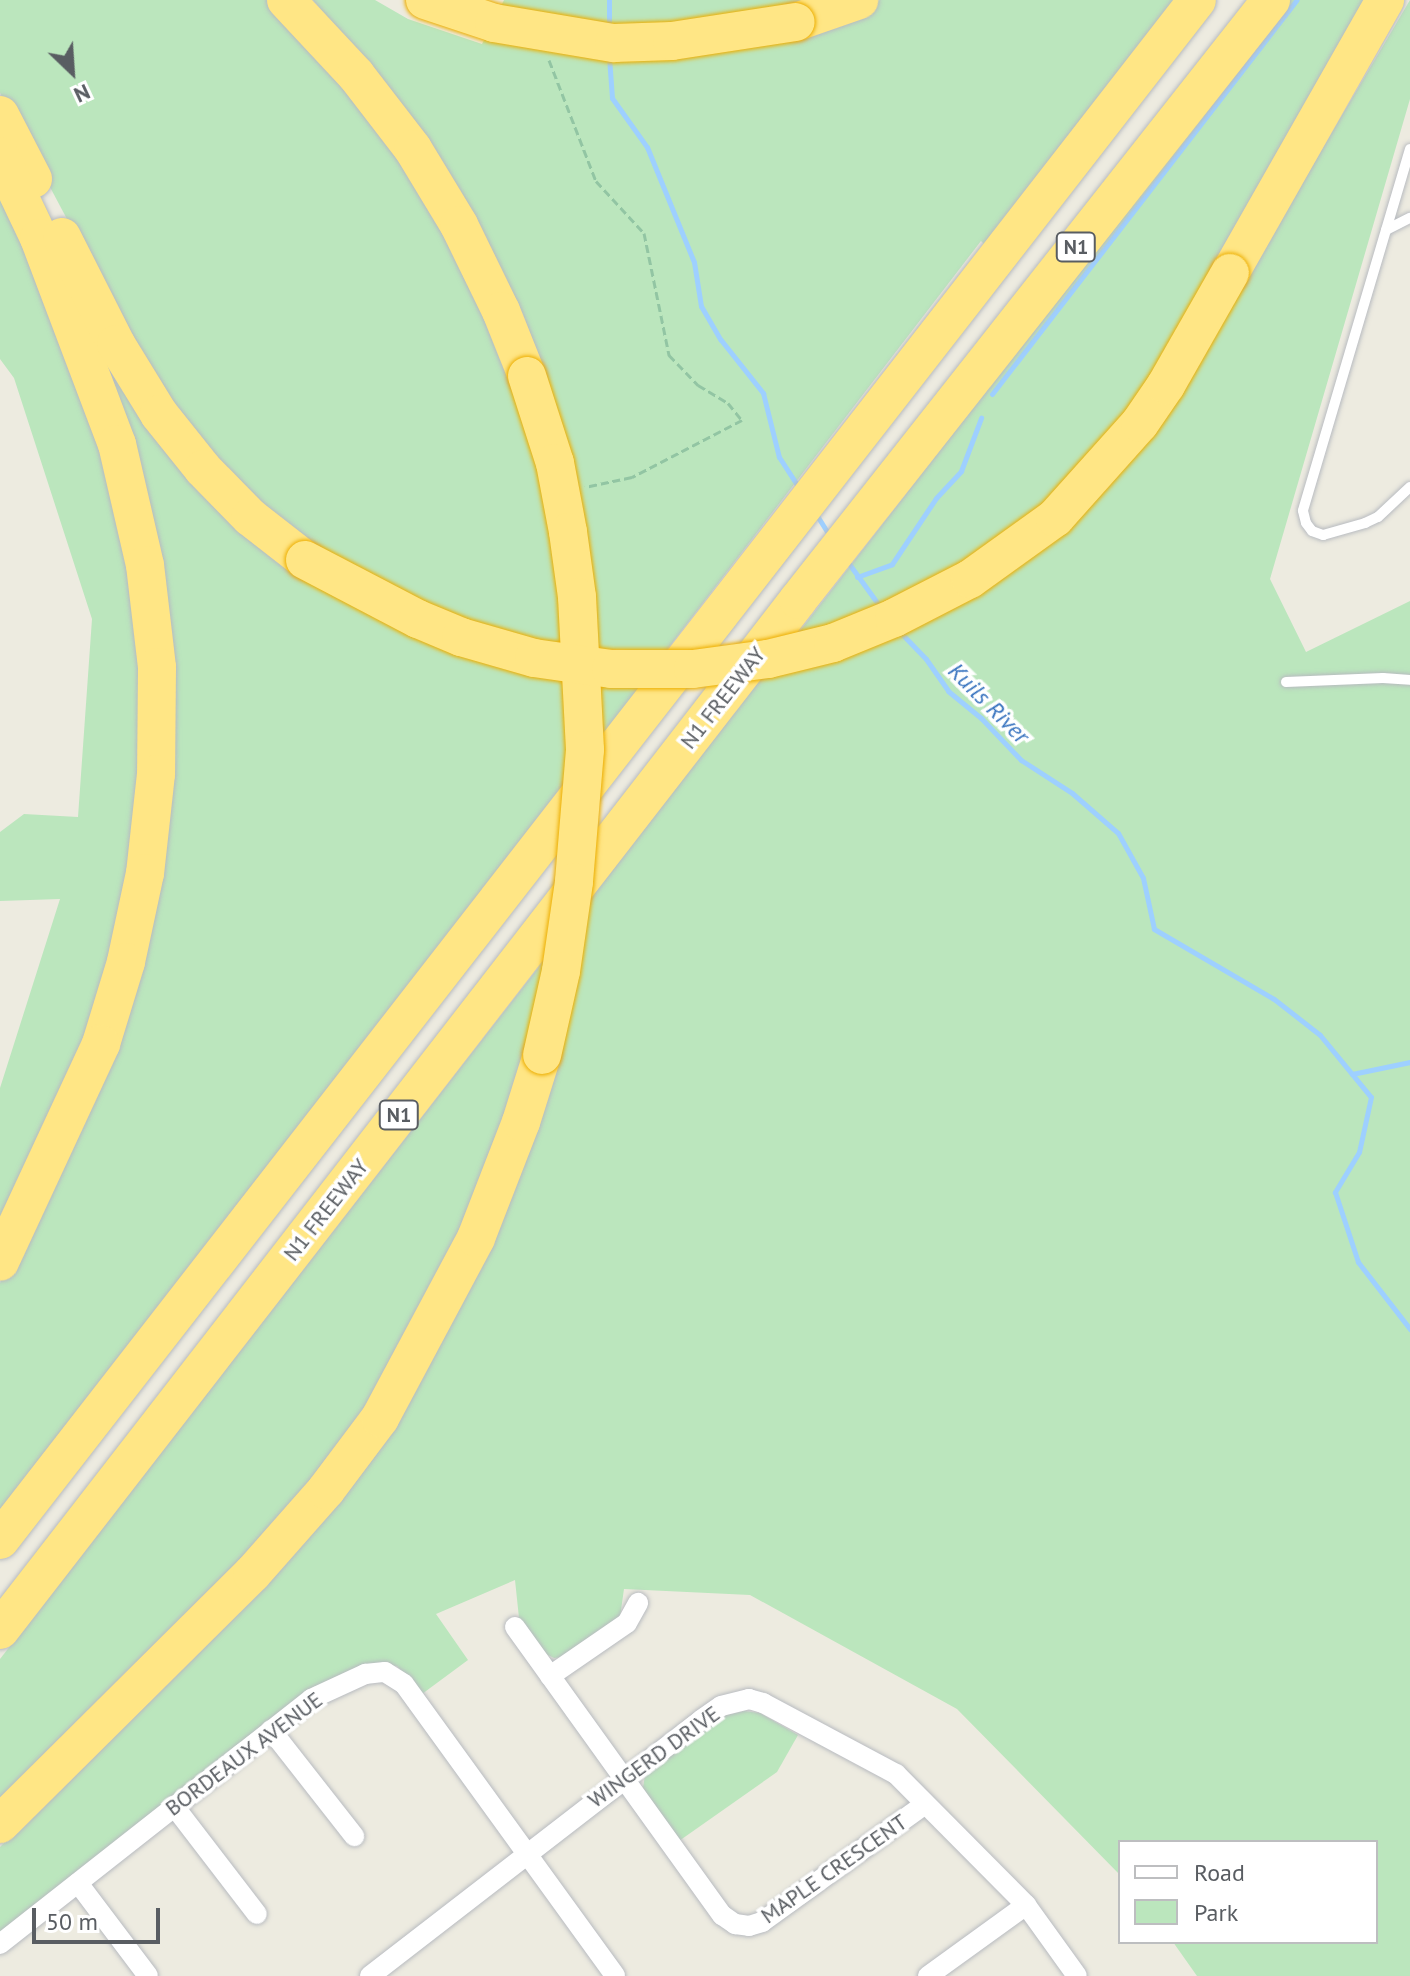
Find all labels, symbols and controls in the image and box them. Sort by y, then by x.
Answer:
north arrow [32,32,112,112]
text: N [70,78,95,109]
road number: N1 [1054,231,1098,263]
street label: N1 FREEWAY [675,642,771,754]
water label: Kuils River [942,656,1036,750]
road number: N1 [377,1099,421,1131]
street label: N1 FREEWAY [278,1154,374,1266]
street label: BORDEAUX AVENUE [160,1686,328,1822]
street label: WINGERD DRIVE [583,1700,725,1814]
street label: MAPLE CRESCENT [756,1809,912,1929]
legend [1118,1840,1378,1944]
text: Road [1194,1857,1245,1888]
scale bar [36,1892,164,1942]
text: Park [1194,1897,1238,1928]
text: 50 m [46,1906,98,1937]

